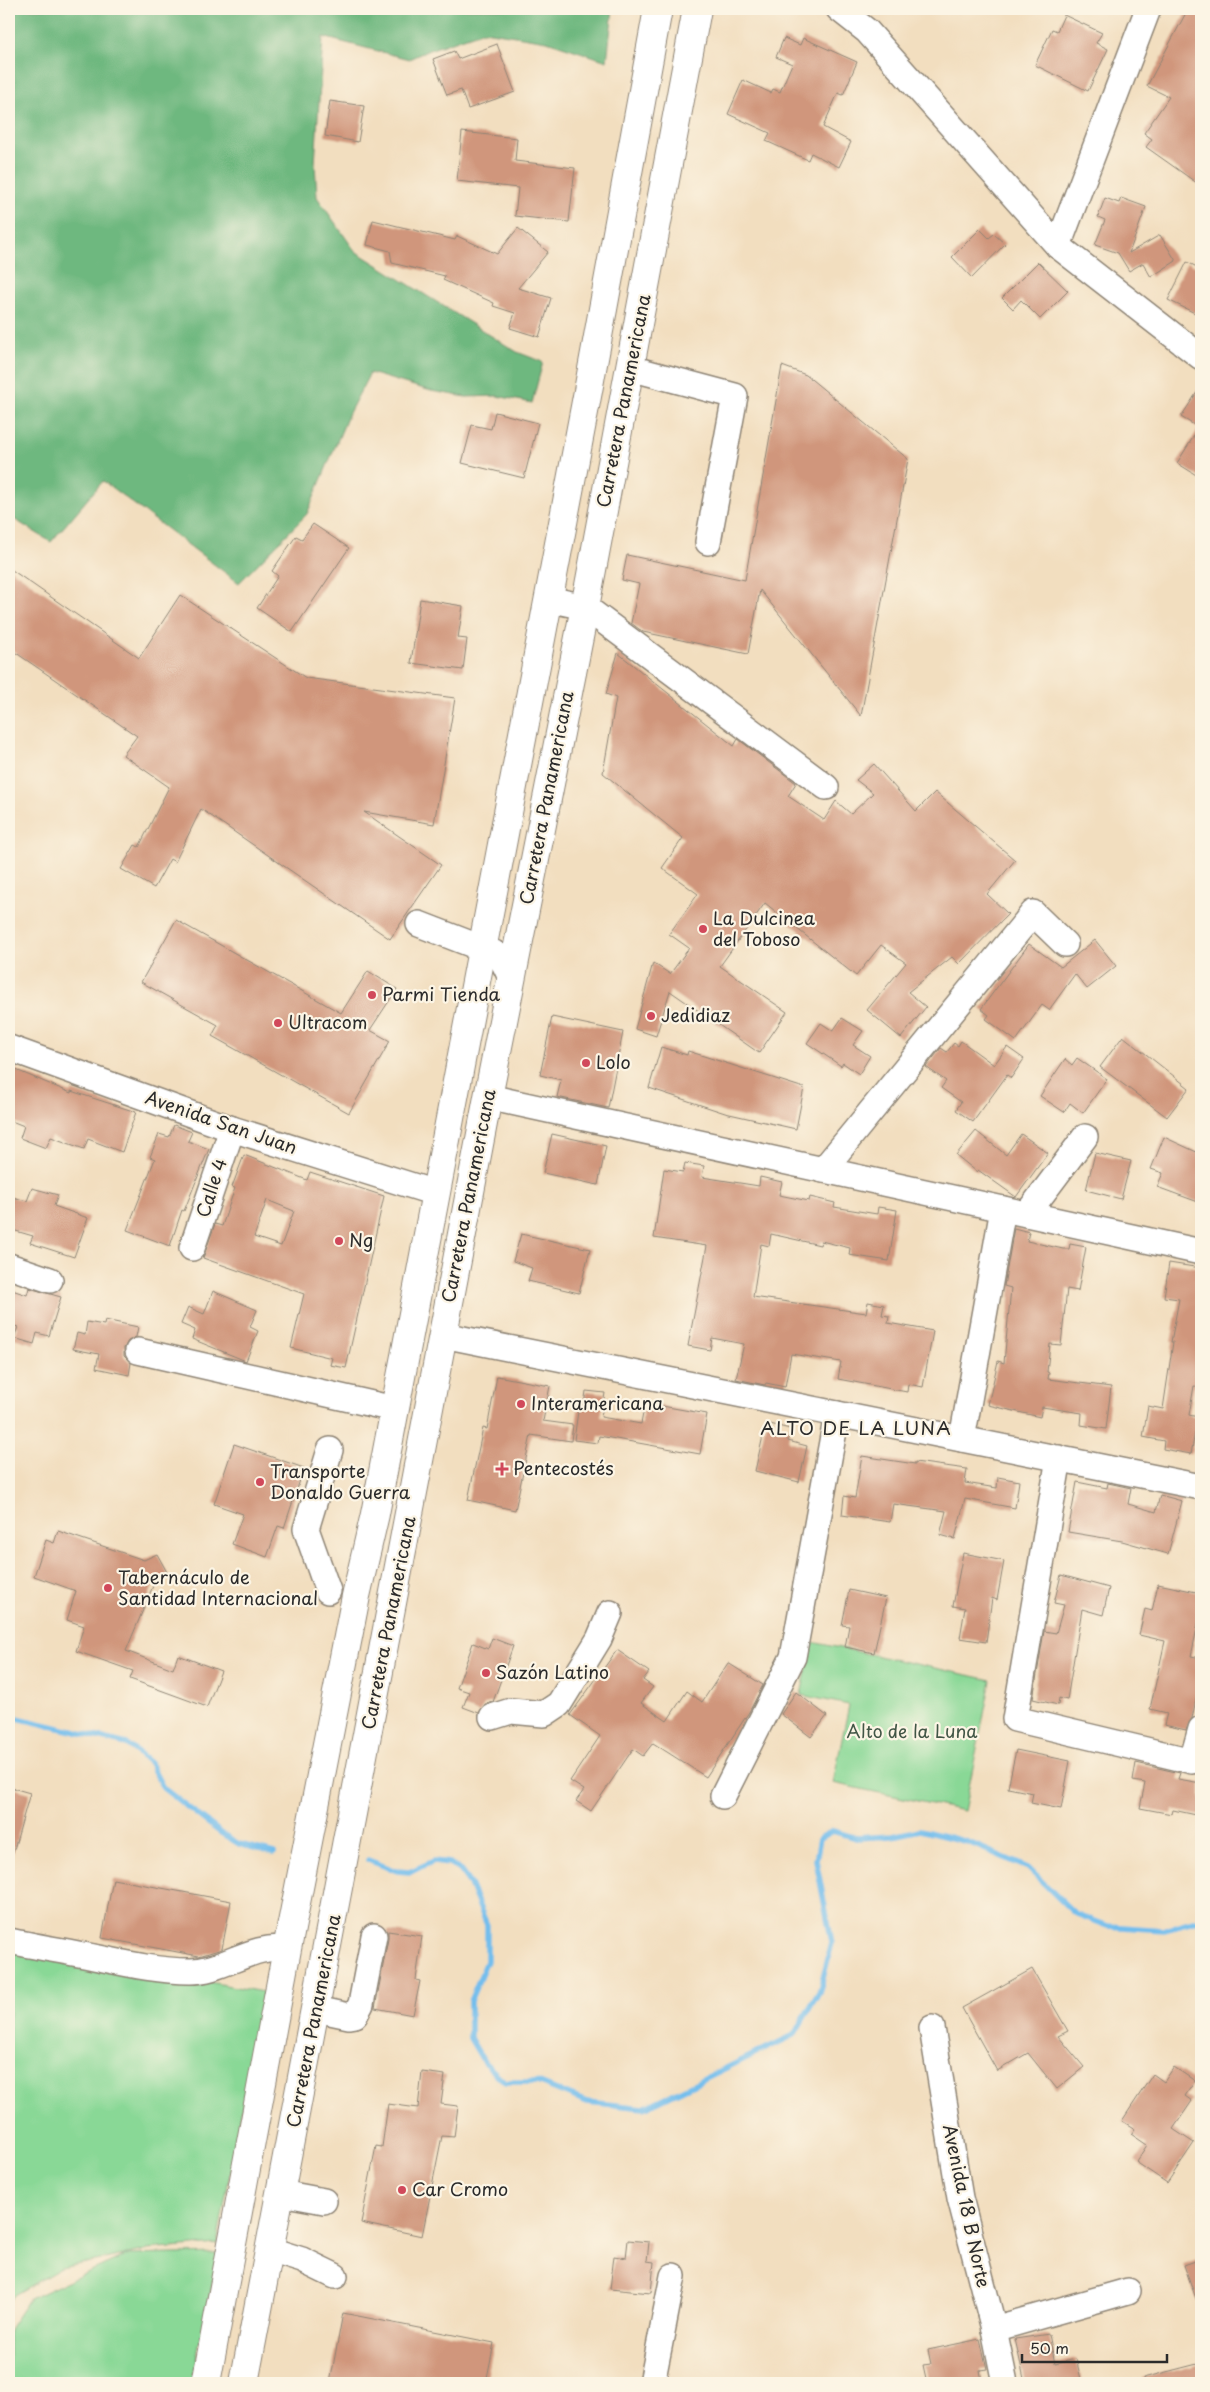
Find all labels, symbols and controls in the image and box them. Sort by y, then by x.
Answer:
street label: Carretera Panamericana [589,291,657,510]
street label: Carretera Panamericana [512,688,580,907]
place label: La Dulcinea del Toboso [713,904,816,952]
marker: La Dulcinea del Toboso [697,923,709,935]
place label: Parmi Tienda [382,980,501,1007]
marker: Parmi Tienda [366,989,378,1001]
place label: Jedidiaz [661,1001,730,1028]
place label: Ultracom [288,1008,367,1035]
marker: Jedidiaz [645,1010,657,1022]
marker: Ultracom [272,1017,284,1029]
place label: Lolo [596,1048,631,1075]
marker: Lolo [580,1057,592,1069]
street label: Avenida San Juan [142,1083,301,1160]
street label: Carretera Panamericana [434,1086,502,1305]
street label: Calle 4 [188,1154,233,1221]
place label: Ng [349,1226,373,1253]
marker: Ng [333,1235,345,1247]
place label: Interamericana [531,1389,664,1416]
marker: Interamericana [515,1398,527,1410]
district label: ALTO DE LA LUNA [760,1413,952,1441]
place label: Pentecostés [513,1454,614,1481]
place label: Transporte Donaldo Guerra [270,1457,411,1505]
marker: Pentecostés [495,1462,509,1476]
marker: Transporte Donaldo Guerra [254,1476,266,1488]
street label: Carretera Panamericana [354,1513,422,1732]
place label: Tabernáculo de Santidad Internacional [118,1563,318,1611]
marker: Tabernáculo de Santidad Internacional [102,1582,114,1594]
place label: Sazón Latino [496,1658,609,1685]
marker: Sazón Latino [480,1667,492,1679]
park label: Alto de la Luna [847,1717,978,1744]
street label: Carretera Panamericana [279,1911,347,2130]
street label: Avenida 18 B Norte [937,2122,998,2290]
place label: Car Cromo [412,2175,508,2202]
marker: Car Cromo [396,2184,408,2196]
scale bar [1022,2332,1168,2364]
text: 50 m [1030,2336,1069,2359]

